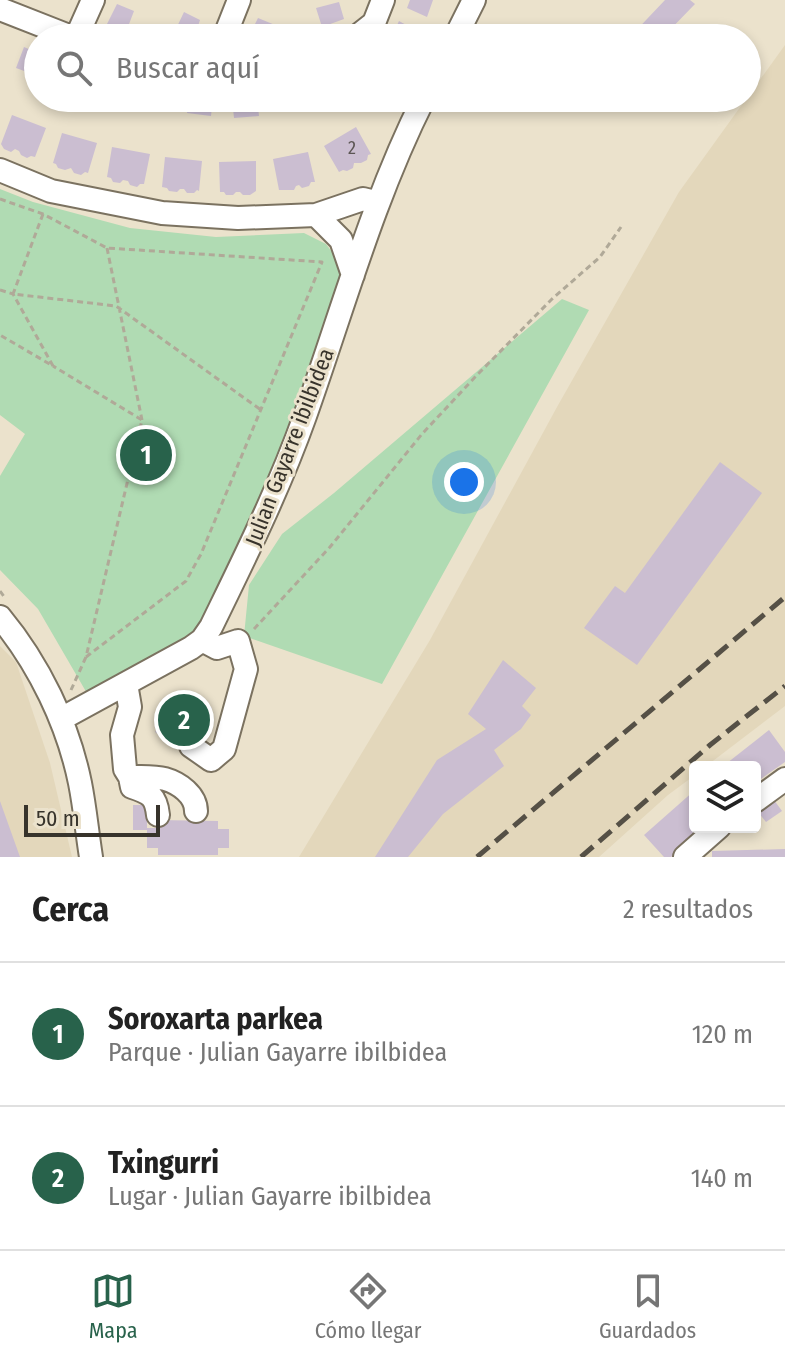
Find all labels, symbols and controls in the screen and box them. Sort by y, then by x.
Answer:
search box [24,24,761,112]
icon: search [52,46,96,90]
text: Buscar aquí [116,50,260,86]
house number: 2 [348,137,356,159]
street label: Julian Gayarre ibilbidea [239,344,340,550]
pin: 1 [120,425,172,485]
your location [444,462,484,502]
pin: 2 [158,690,210,750]
map controls [689,761,761,833]
button: layers [689,761,761,833]
scale bar [24,801,160,837]
text: 50 m [36,805,80,832]
text: Cerca [32,889,109,930]
text: 2 resultados [623,894,753,925]
text: Soroxarta parkea [108,1001,323,1037]
text: 1 [53,1019,64,1050]
text: 120 m [692,1019,753,1050]
text: Parque · Julian Gayarre ibilbidea [108,1037,447,1068]
text: Txingurri [108,1145,219,1181]
text: 2 [52,1163,64,1194]
text: 140 m [691,1163,753,1194]
text: Lugar · Julian Gayarre ibilbidea [108,1181,432,1212]
tab: Mapa [89,1269,137,1344]
tab: Cómo llegar [315,1269,422,1344]
tab: Guardados [599,1269,696,1344]

